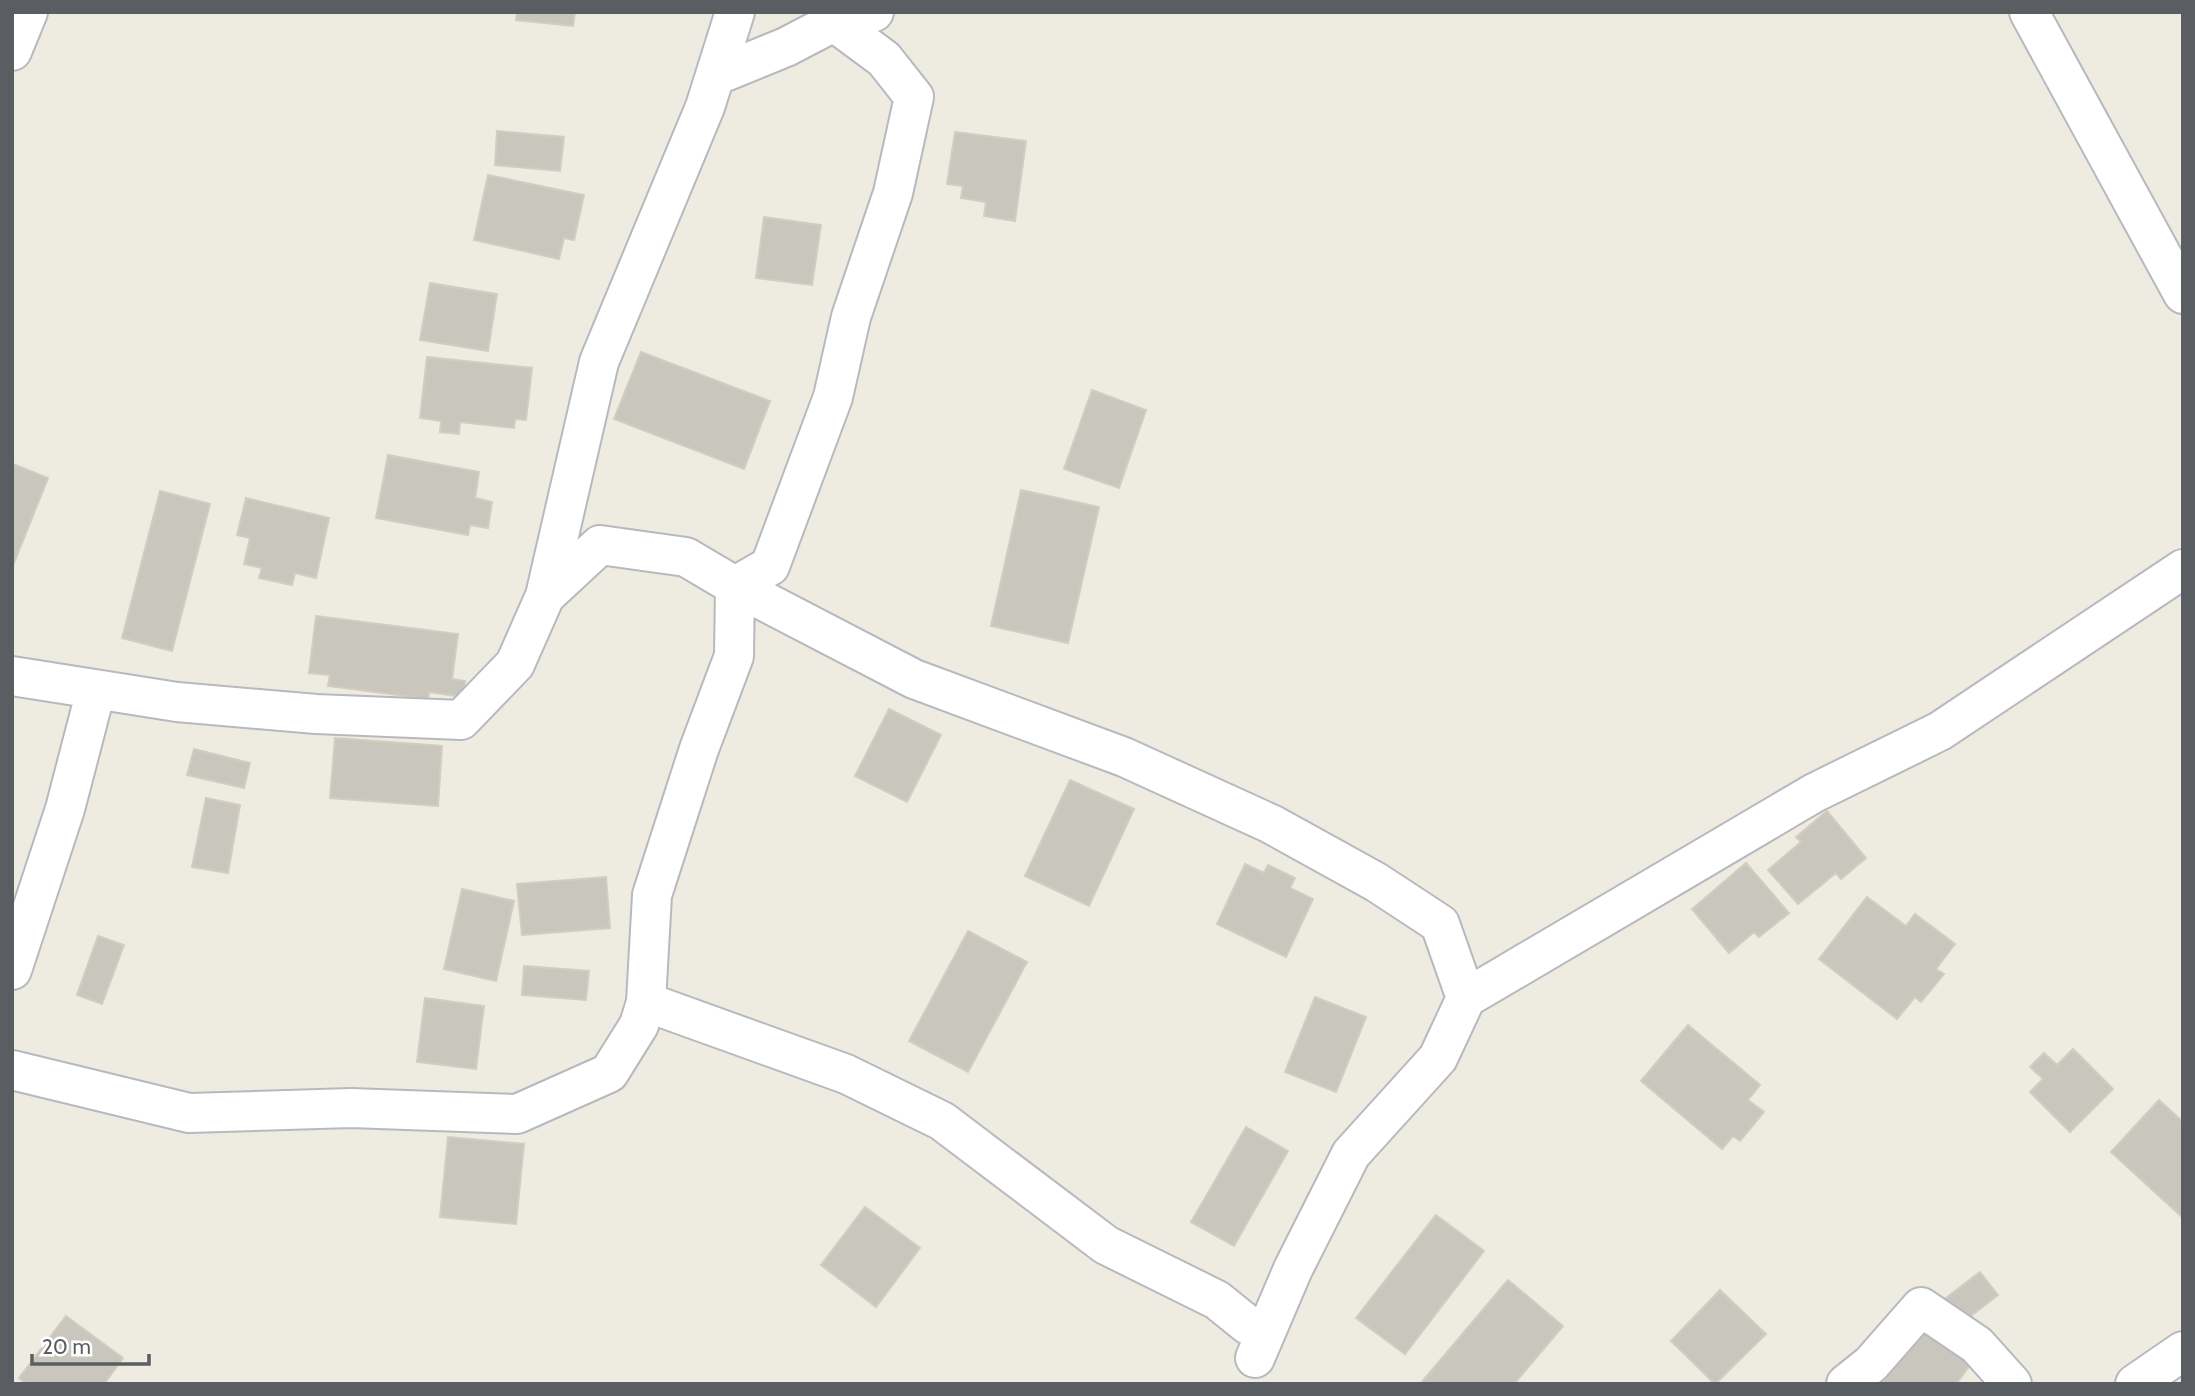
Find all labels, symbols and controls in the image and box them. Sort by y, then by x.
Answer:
scale bar [32,1322,149,1366]
text: 20 m [42,1334,91,1359]

